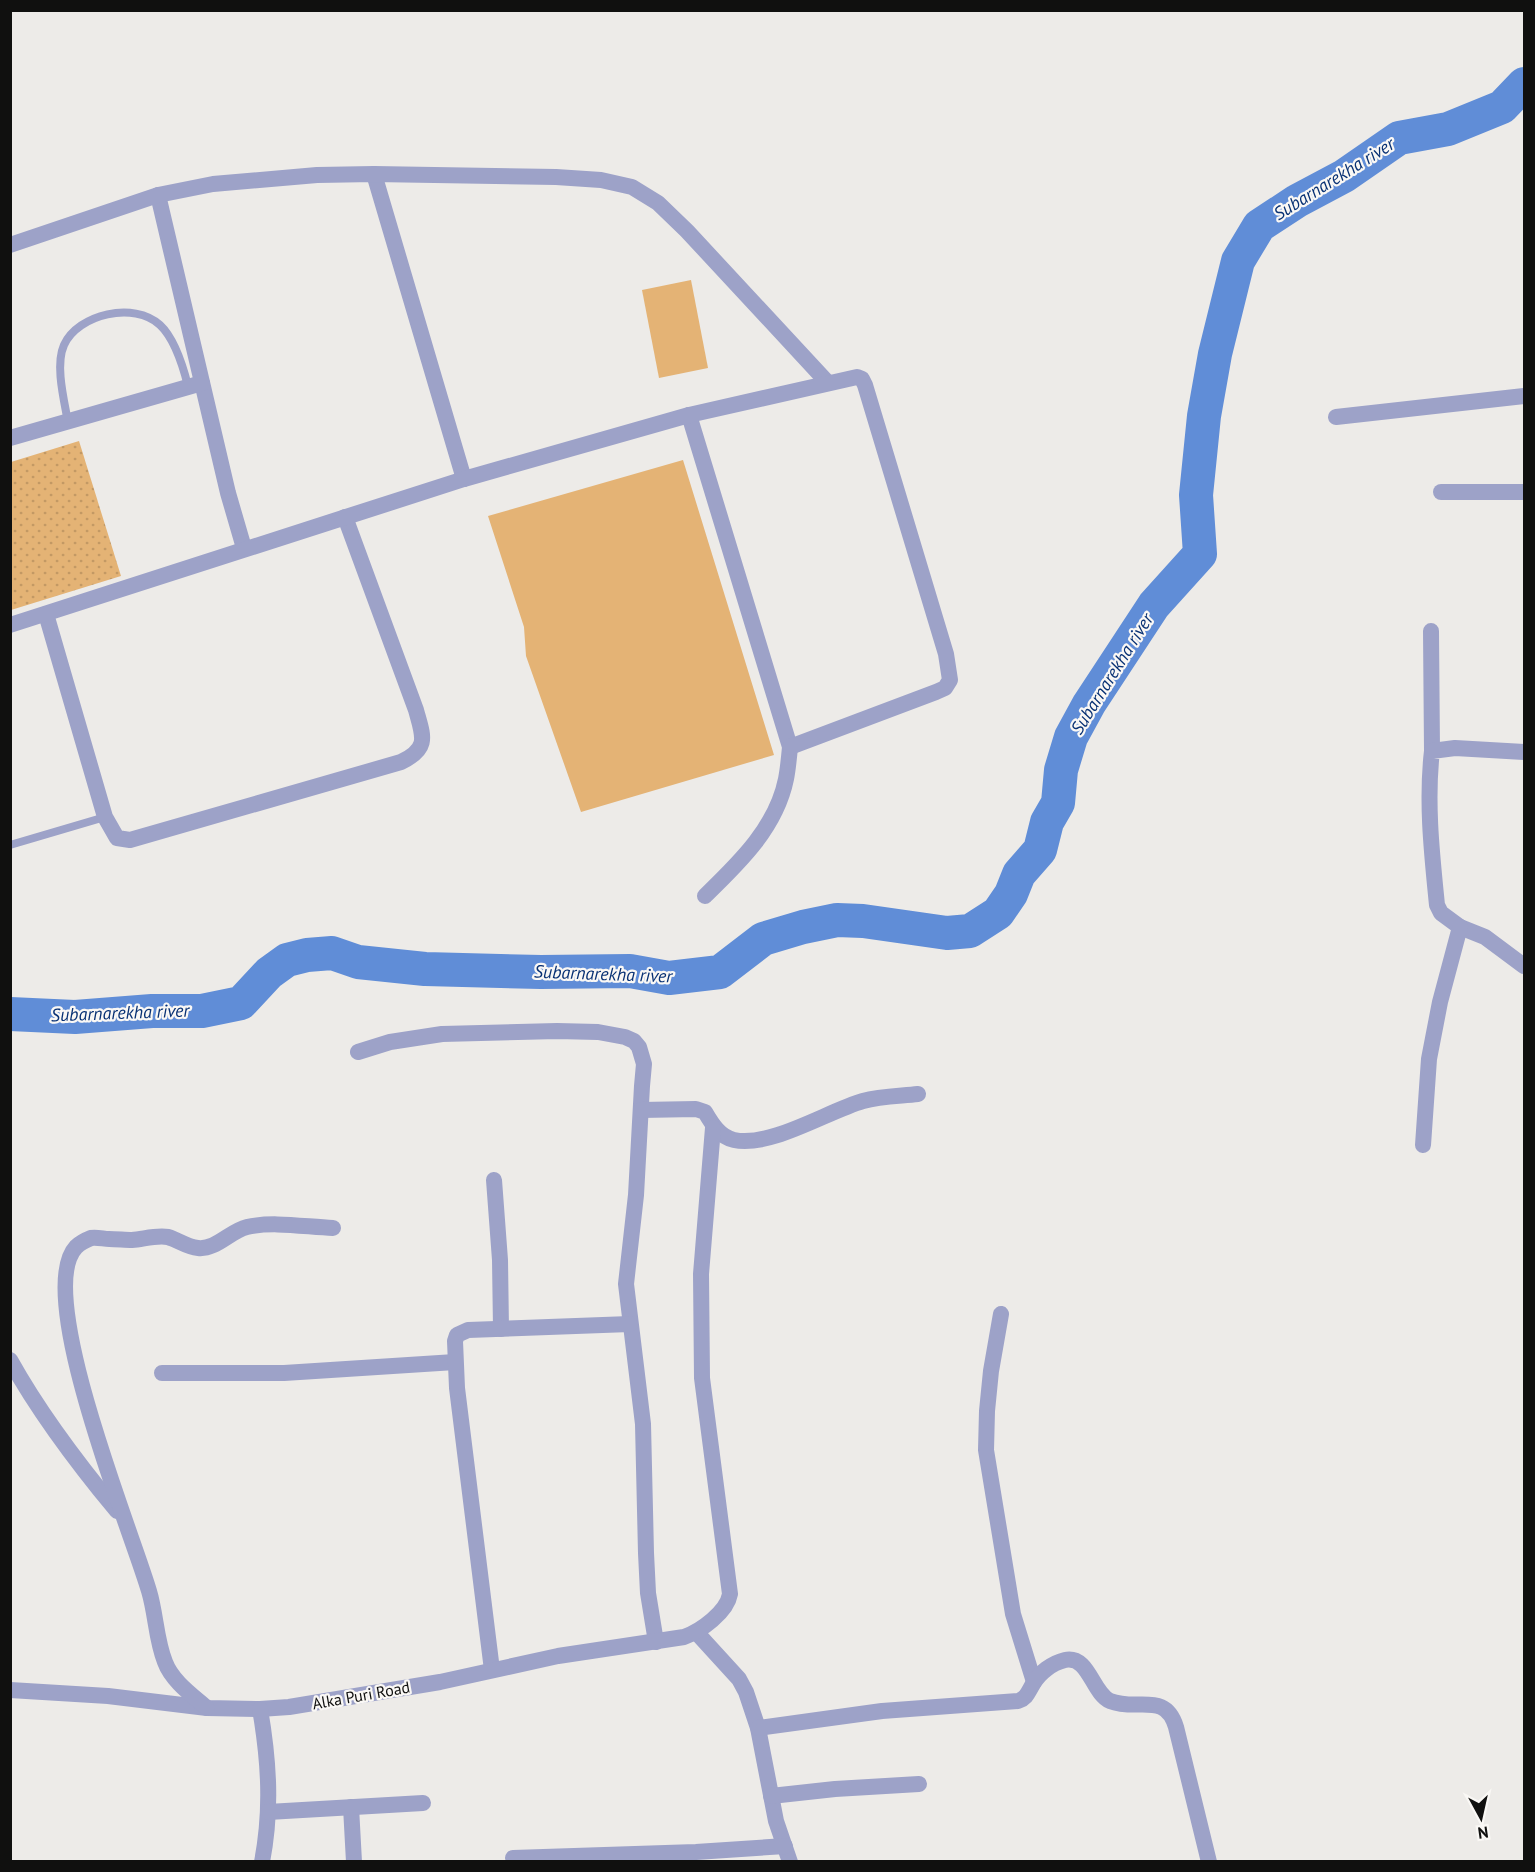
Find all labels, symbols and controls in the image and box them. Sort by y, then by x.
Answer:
water label: Subarnarekha river [1269,132,1399,225]
water label: Subarnarekha river [1065,608,1159,739]
water label: Subarnarekha river [533,960,674,987]
water label: Subarnarekha river [50,999,191,1026]
street label: Alka Puri Road [311,1677,411,1713]
north arrow [1451,1788,1511,1848]
text: N [1476,1822,1490,1843]

